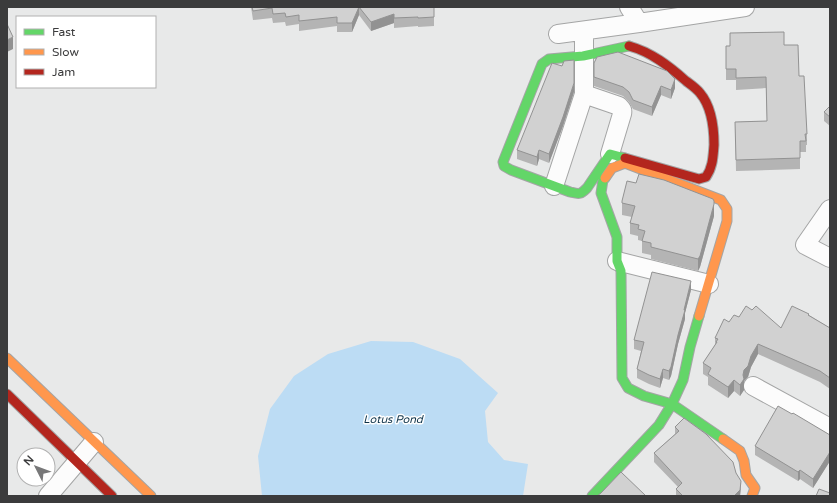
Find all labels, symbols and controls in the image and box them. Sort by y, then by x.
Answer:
legend [16,16,156,88]
text: Fast [52,25,76,39]
text: Slow [52,45,79,59]
text: Jam [52,65,75,79]
water label: Lotus Pond [363,413,425,426]
north arrow [16,447,56,487]
text: N [21,453,37,468]

